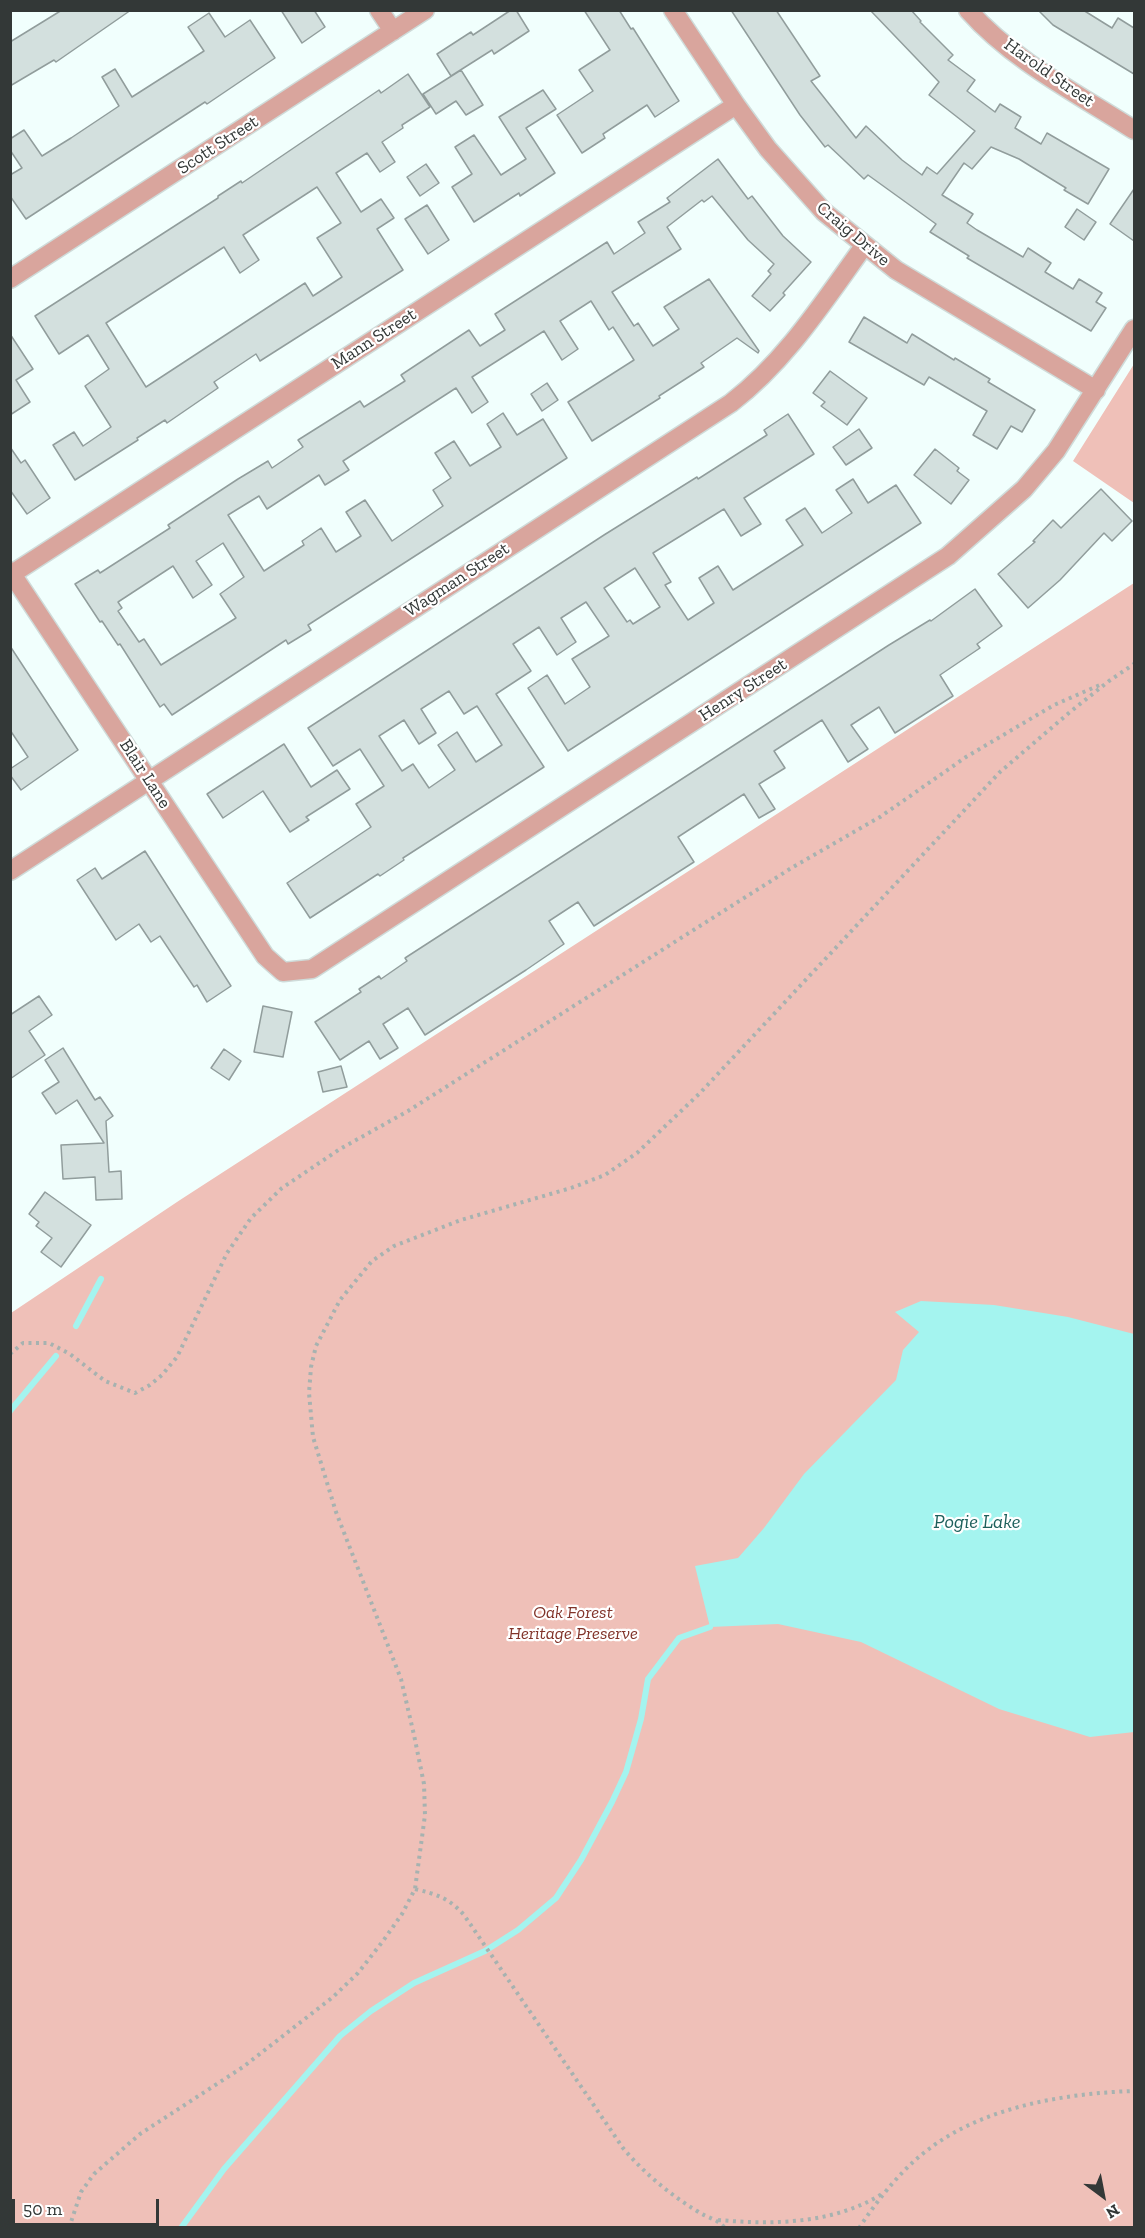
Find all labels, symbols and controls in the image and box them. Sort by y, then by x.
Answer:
street label: Harold Street [1000,34,1098,112]
street label: Scott Street [174,111,262,179]
street label: Craig Drive [812,197,894,271]
street label: Mann Street [328,304,420,374]
street label: Wagman Street [401,538,513,622]
street label: Henry Street [695,654,791,726]
street label: Blair Lane [115,735,175,813]
water label: Pogie Lake [933,1510,1021,1534]
park label: Oak Forest Heritage Preserve [508,1602,638,1644]
north arrow [1073,2166,1133,2226]
scale bar [15,2187,162,2225]
text: 50 m [23,2198,62,2220]
text: N [1103,2200,1123,2223]

